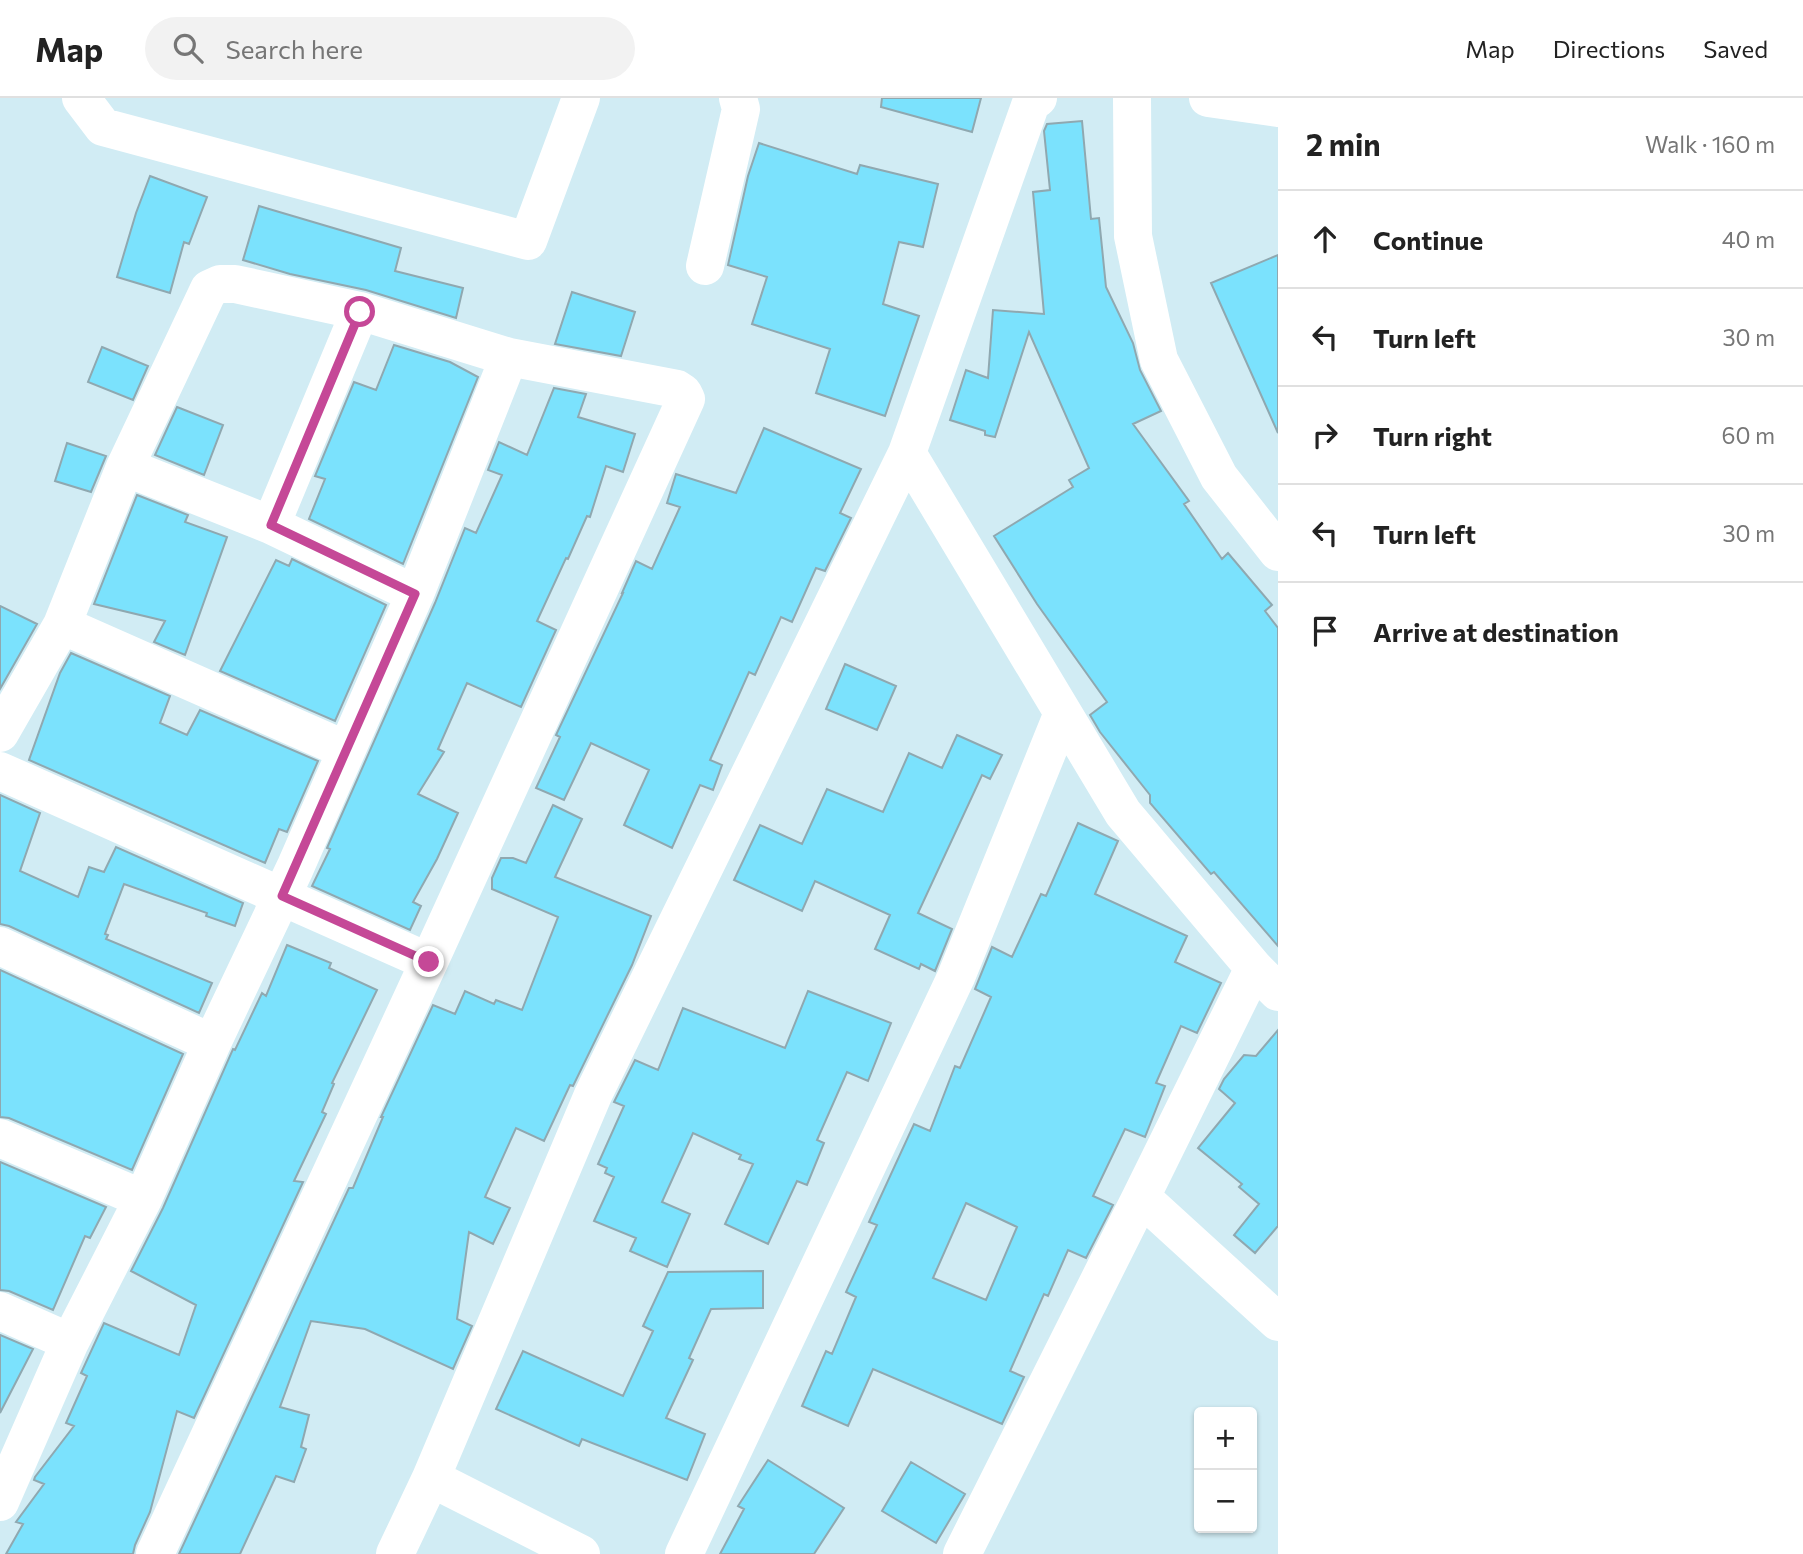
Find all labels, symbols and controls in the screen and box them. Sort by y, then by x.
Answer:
search box [145,17,635,80]
text: Map [35,28,103,69]
icon: search [169,29,207,67]
text: Search here [225,33,363,64]
text: Map [1465,34,1515,63]
text: Directions [1553,34,1665,63]
text: Saved [1703,34,1768,63]
text: 2 min [1306,125,1381,162]
text: Walk · 160 m [1645,130,1775,158]
icon: ahead [1306,220,1344,258]
text: Continue [1373,224,1483,255]
text: 40 m [1722,225,1775,253]
route start [344,296,375,327]
icon: left [1306,318,1344,356]
text: Turn left [1373,322,1476,353]
text: 30 m [1722,323,1775,351]
icon: right [1306,416,1344,454]
text: Turn right [1373,420,1492,451]
text: 60 m [1722,421,1775,449]
icon: left [1306,514,1344,552]
text: Turn left [1373,518,1476,549]
text: 30 m [1722,519,1775,547]
icon: arrive [1306,612,1344,650]
text: Arrive at destination [1373,616,1619,647]
route end [413,946,444,977]
map controls [1194,1407,1257,1533]
button: + [1194,1407,1257,1470]
button: − [1194,1470,1257,1533]

